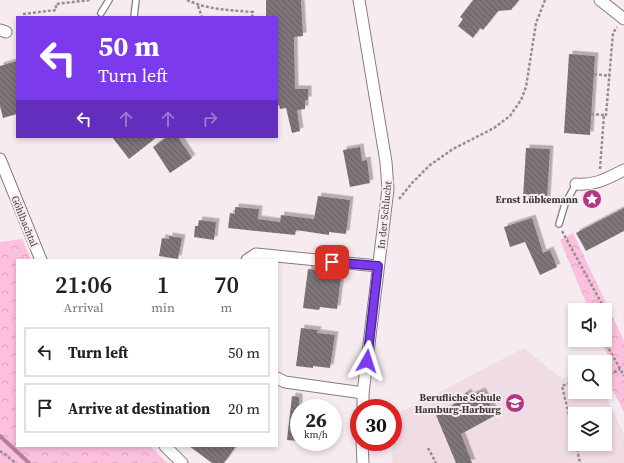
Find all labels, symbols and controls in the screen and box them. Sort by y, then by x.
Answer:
text: 50 m [98,27,160,65]
icon: left [32,32,84,84]
text: Turn left [98,63,168,88]
icon: left [73,108,95,130]
icon: ahead [115,108,137,130]
icon: ahead [157,108,179,130]
icon: right [199,108,221,130]
street label: In der Schlucht [374,180,395,250]
place icon: Ernst Lübkemann [581,188,603,210]
place label: Ernst Lübkemann [496,193,578,206]
street label: Göhlbachtal [8,194,41,249]
pin [315,245,349,279]
icon: arrive [321,251,343,273]
text: 21:06 [55,268,112,301]
text: 1 [157,268,169,301]
text: 70 [214,268,239,301]
text: Arrival [64,299,104,316]
text: min [151,299,175,316]
text: m [221,299,232,316]
map controls [568,303,612,451]
button: sound [568,303,612,347]
position arrow [346,340,388,382]
icon: left [34,341,56,363]
text: Turn left [68,342,128,363]
text: 50 m [228,342,260,363]
button: search [568,355,612,399]
place label: Berufliche Schule Hamburg-Harburg [415,391,502,416]
school or university icon: Berufliche Schule Hamburg-Harburg [504,392,526,414]
icon: arrive [34,397,56,419]
text: Arrive at destination [68,398,210,419]
text: 20 m [228,398,260,419]
speed limit sign: 30 [350,399,402,451]
text: 26 [305,406,327,434]
button: layers [568,407,612,451]
text: km/h [304,428,328,441]

